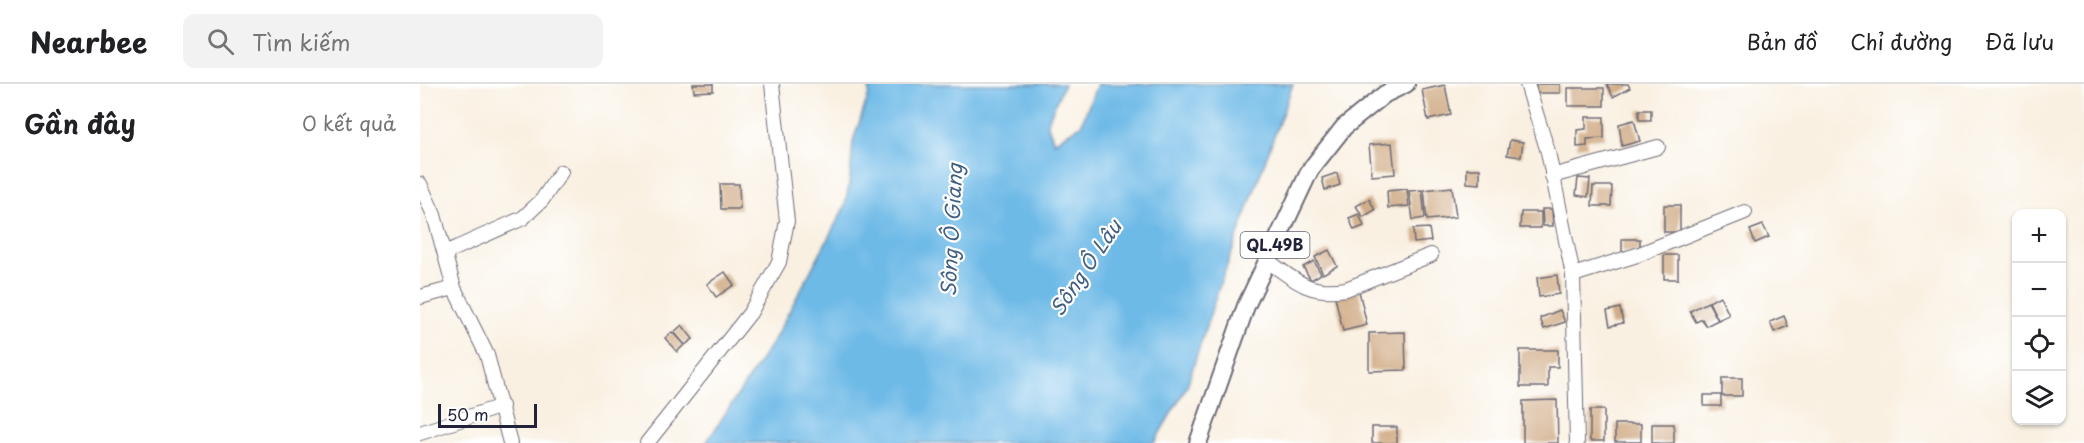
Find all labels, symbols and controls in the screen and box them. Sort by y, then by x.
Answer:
search box [183,14,603,68]
text: Nearbee [30,20,147,63]
icon: search [204,25,237,58]
text: Tìm kiếm [252,25,351,58]
text: Bản đồ [1747,25,1817,57]
text: Chỉ đường [1850,25,1952,57]
text: Đã lưu [1985,25,2054,57]
text: Gần đây [24,104,136,143]
text: 0 kết quả [302,108,396,138]
water label: Sông Ô Giang [933,161,970,297]
map controls [2012,209,2066,425]
button: + [2012,209,2066,263]
water label: Sông Ô Lâu [1042,212,1129,321]
road number: QL.49B [1240,232,1310,258]
button: − [2012,263,2066,317]
button: locate [2012,317,2066,371]
button: layers [2012,371,2066,425]
scale bar [438,401,537,428]
text: 50 m [447,402,488,426]

